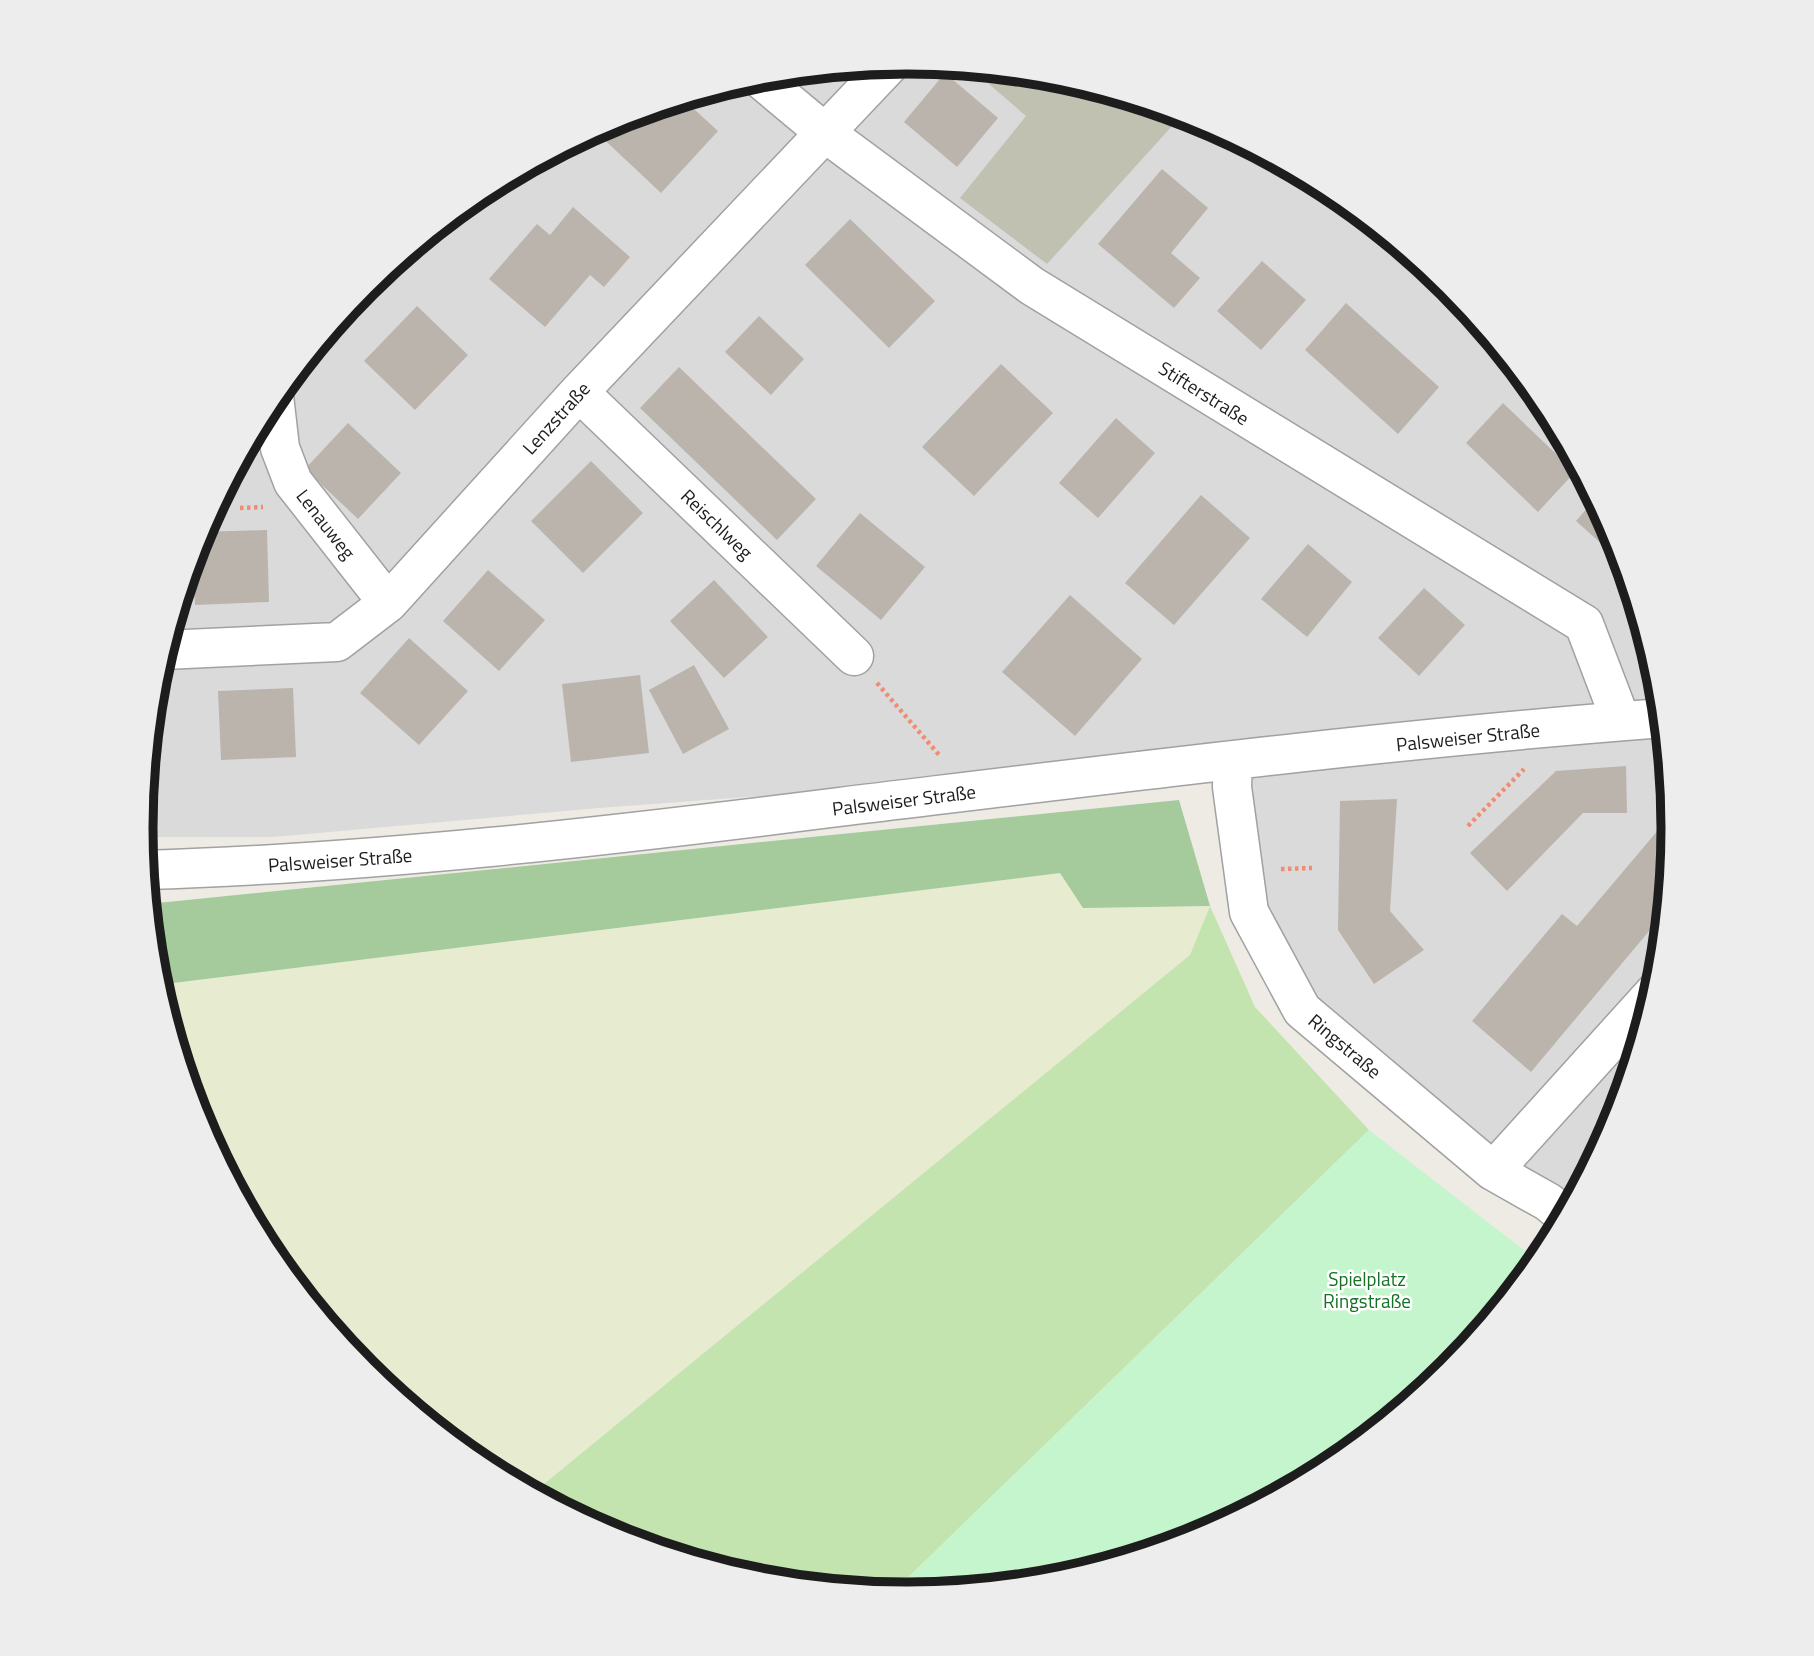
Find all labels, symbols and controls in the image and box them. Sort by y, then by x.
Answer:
street label: Stifterstraße [1153,353,1255,432]
street label: Lenzstraße [515,375,596,461]
street label: Lenauweg [290,482,363,565]
street label: Reischlweg [675,482,760,566]
street label: Palsweiser Straße [1395,715,1541,758]
street label: Palsweiser Straße [830,776,977,823]
street label: Palsweiser Straße [267,840,413,879]
street label: Ringstraße [1302,1006,1388,1085]
park label: Spielplatz Ringstraße [1323,1264,1411,1315]

